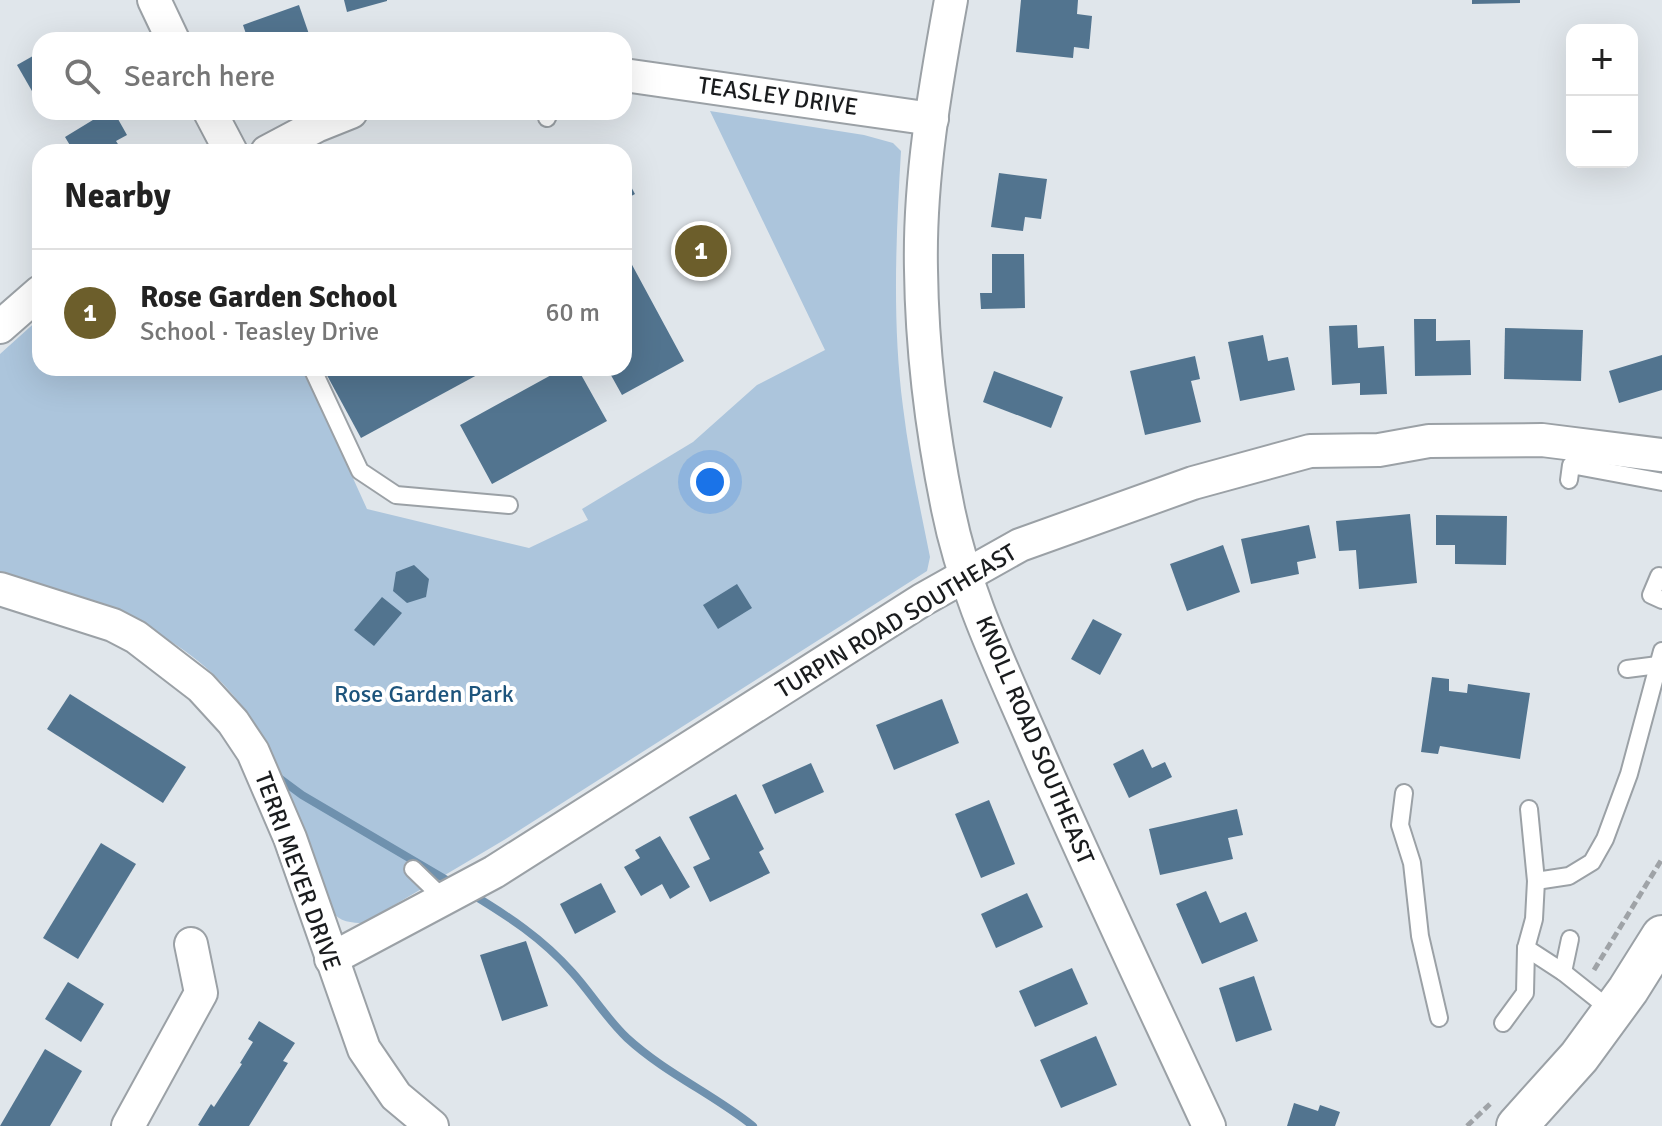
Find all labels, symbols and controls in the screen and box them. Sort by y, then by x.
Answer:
map controls [1566,24,1638,168]
button: + [1566,24,1638,96]
search box [32,32,632,120]
icon: search [60,54,104,98]
text: Search here [124,58,275,95]
street label: TEASLEY DRIVE [696,70,860,122]
button: − [1566,96,1638,168]
text: Nearby [64,175,171,217]
pin: 1 [675,221,727,281]
text: Rose Garden School [140,279,397,316]
text: 1 [83,297,97,329]
text: 60 m [545,297,600,329]
text: School · Teasley Drive [140,316,379,348]
your location [690,462,730,502]
street label: TURPIN ROAD SOUTHEAST [770,537,1022,705]
street label: KNOLL ROAD SOUTHEAST [969,611,1101,869]
park label: Rose Garden Park [334,679,514,709]
street label: TERRI MEYER DRIVE [248,768,348,974]

